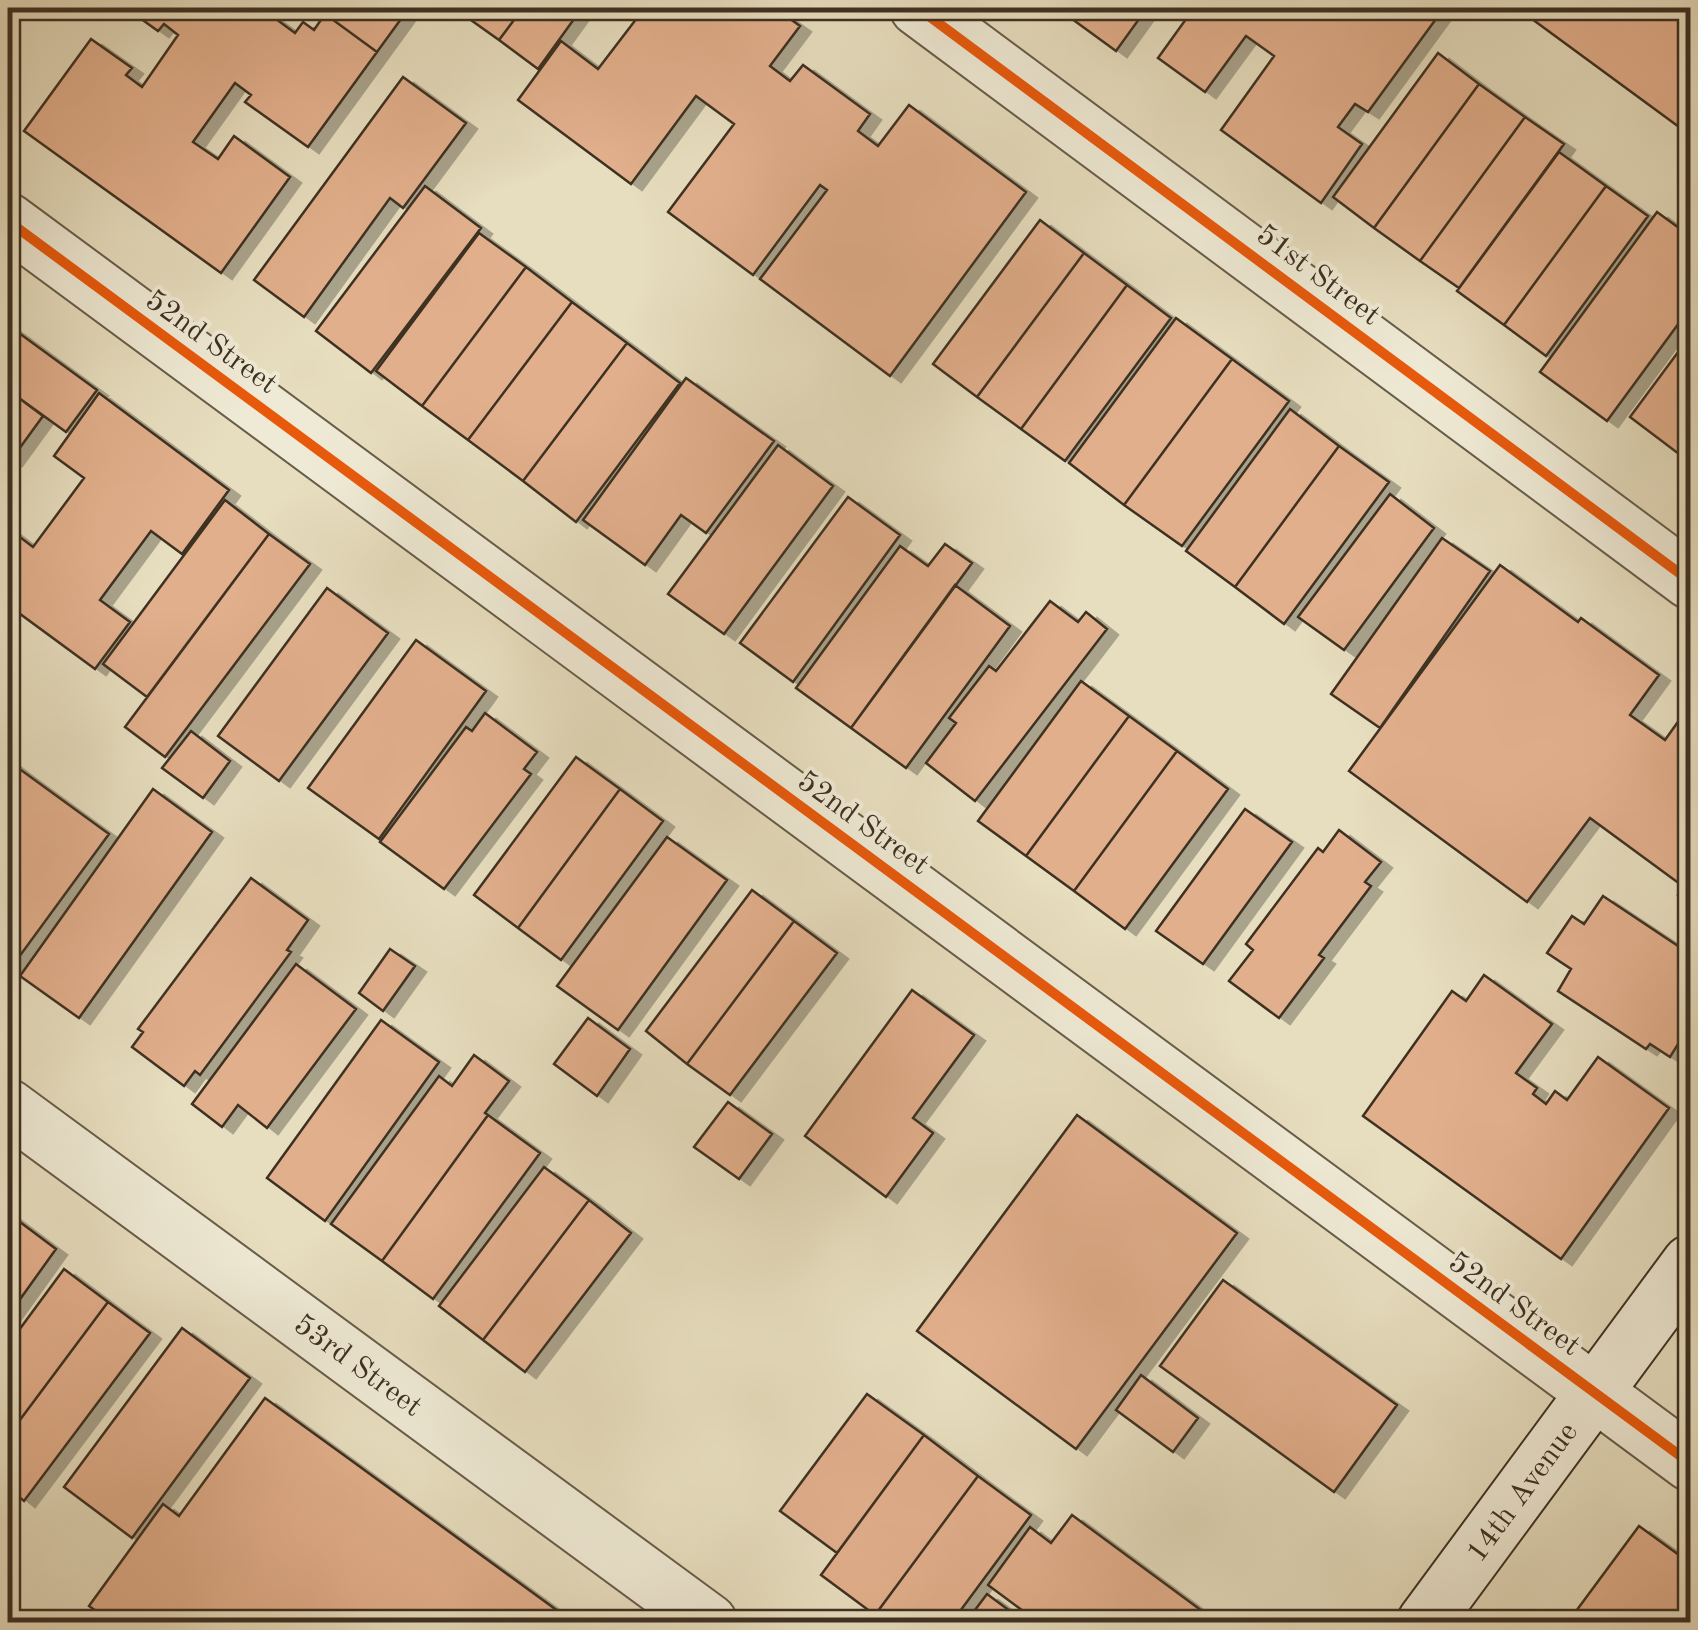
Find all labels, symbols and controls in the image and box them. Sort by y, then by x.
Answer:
street label: 51st Street [1250,220,1385,332]
street label: 52nd Street [139,285,282,400]
street label: 52nd Street [791,766,934,881]
street label: 52nd Street [1442,1247,1585,1362]
street label: 53rd Street [288,1309,427,1423]
street label: 14th Avenue [1462,1417,1584,1568]

